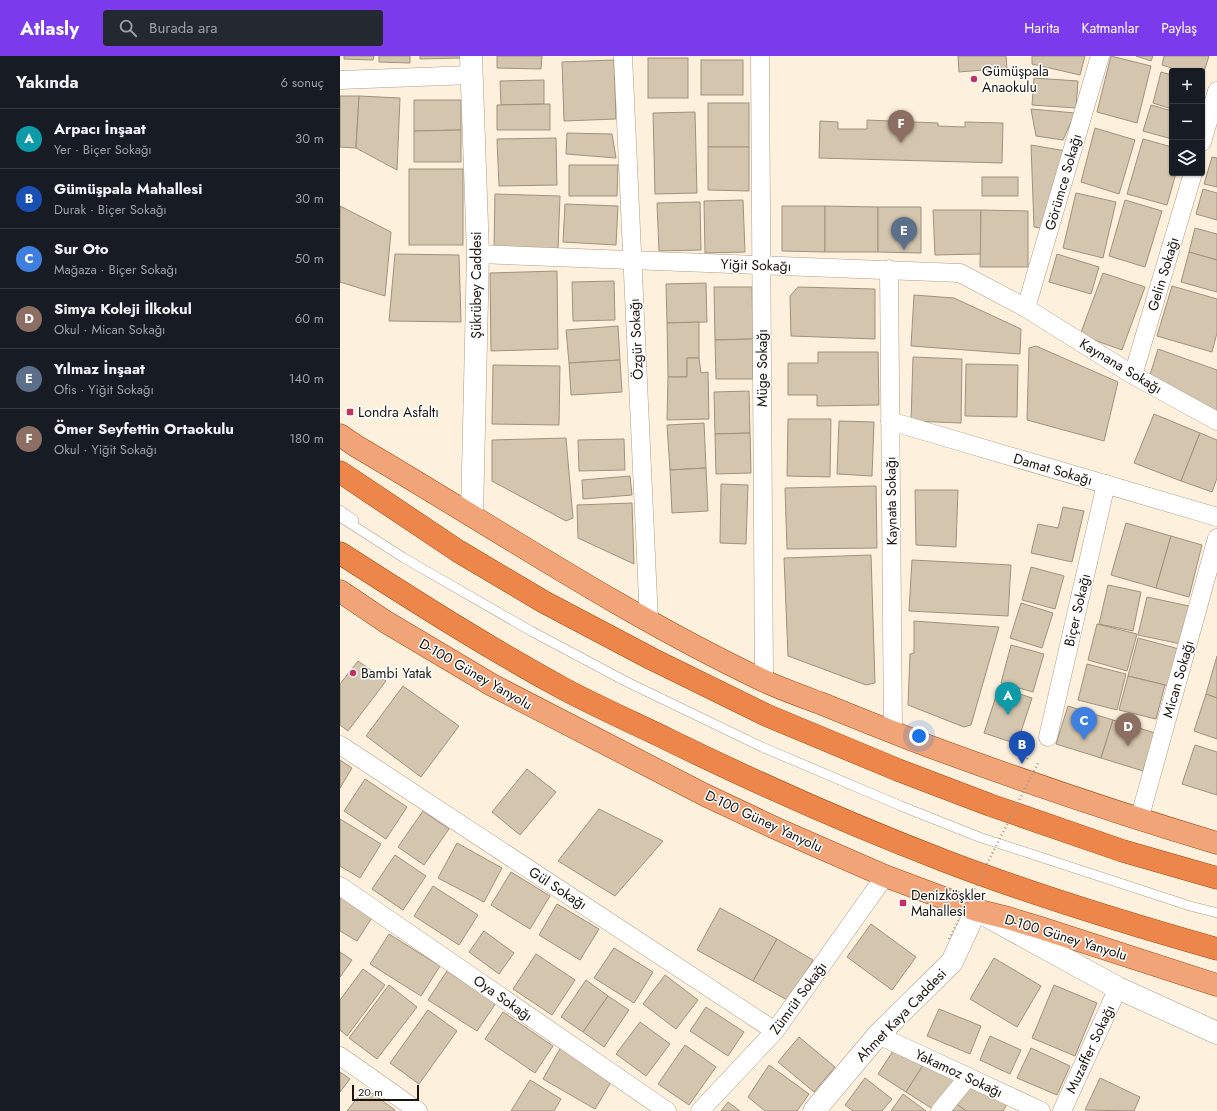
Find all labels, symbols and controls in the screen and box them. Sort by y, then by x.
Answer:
search box [103,10,383,46]
text: Atlasly [20,15,79,42]
icon: search [117,17,139,39]
text: Burada ara [149,17,218,39]
text: Harita [1024,18,1060,38]
text: Katmanlar [1082,18,1139,38]
text: Paylaş [1161,18,1197,38]
place label: Gümüşpala Anaokulu [982,61,1049,97]
map controls [1169,68,1205,176]
button: + [1169,68,1205,104]
text: Yakında [16,70,79,94]
text: 6 sonuç [280,73,324,92]
marker: Gümüşpala Anaokulu [969,74,979,84]
button: − [1169,104,1205,140]
pin: F [888,110,914,143]
text: Arpacı İnşaat [54,118,146,140]
text: A [24,129,34,148]
text: 30 m [295,129,324,148]
street label: Görümce Sokağı [1040,131,1086,233]
text: Yer · Biçer Sokağı [54,140,152,159]
button: layers [1169,140,1205,176]
text: Gümüşpala Mahallesi [54,178,202,200]
text: B [25,189,33,208]
text: 30 m [295,189,324,208]
text: Durak · Biçer Sokağı [54,200,167,219]
pin: E [891,217,917,250]
street label: Şükrübey Caddesi [466,231,486,339]
street label: Gelin Sokağı [1142,235,1184,313]
text: Sur Oto [54,238,109,260]
text: C [24,249,34,268]
text: 50 m [295,249,324,268]
street label: Yiğit Sokağı [720,254,792,276]
text: Mağaza · Biçer Sokağı [54,260,177,279]
text: Simya Koleji İlkokul [54,298,192,320]
street label: Özgür Sokağı [624,298,648,380]
text: D [24,309,34,328]
text: 60 m [295,309,324,328]
text: Okul · Mican Sokağı [54,320,165,339]
street label: Müge Sokağı [752,329,772,407]
street label: Kaynana Sokağı [1076,333,1166,399]
text: Yılmaz İnşaat [54,358,145,380]
text: E [25,369,33,388]
text: 140 m [289,369,324,388]
text: Ofis · Yiğit Sokağı [54,380,154,399]
place label: Londra Asfaltı [358,402,439,422]
marker: Londra Asfaltı [345,407,355,417]
text: Ömer Seyfettin Ortaokulu [54,418,234,440]
text: F [25,429,33,448]
text: 180 m [289,429,324,448]
text: Okul · Yiğit Sokağı [54,440,157,459]
street label: Damat Sokağı [1011,448,1095,490]
street label: Kaynata Sokağı [880,456,902,546]
street label: Biçer Sokağı [1059,572,1095,648]
street label: D-100 Güney Yanyolu [416,634,536,714]
street label: Mican Sokağı [1157,638,1199,720]
place label: Bambi Yatak [361,663,433,683]
marker: Bambi Yatak [348,668,358,678]
pin: A [995,682,1021,715]
pin: C [1071,707,1097,740]
pin: D [1115,713,1141,746]
your location [909,726,929,746]
pin: B [1009,731,1035,764]
street label: D-100 Güney Yanyolu [702,785,826,857]
street label: Gül Sokağı [525,862,591,914]
place label: Denizköşkler Mahallesi [911,885,986,921]
marker: Denizköşkler Mahallesi [898,898,908,908]
street label: D-100 Güney Yanyolu [1002,909,1130,965]
street label: Zümrüt Sokağı [765,958,831,1038]
street label: Ahmet Kaya Caddesi [851,964,951,1066]
street label: Oya Sokağı [469,970,537,1026]
street label: Muzaffer Sokağı [1061,1001,1119,1097]
street label: Yakamoz Sokağı [912,1044,1006,1102]
scale bar [352,1083,419,1102]
text: 20 m [358,1084,383,1100]

